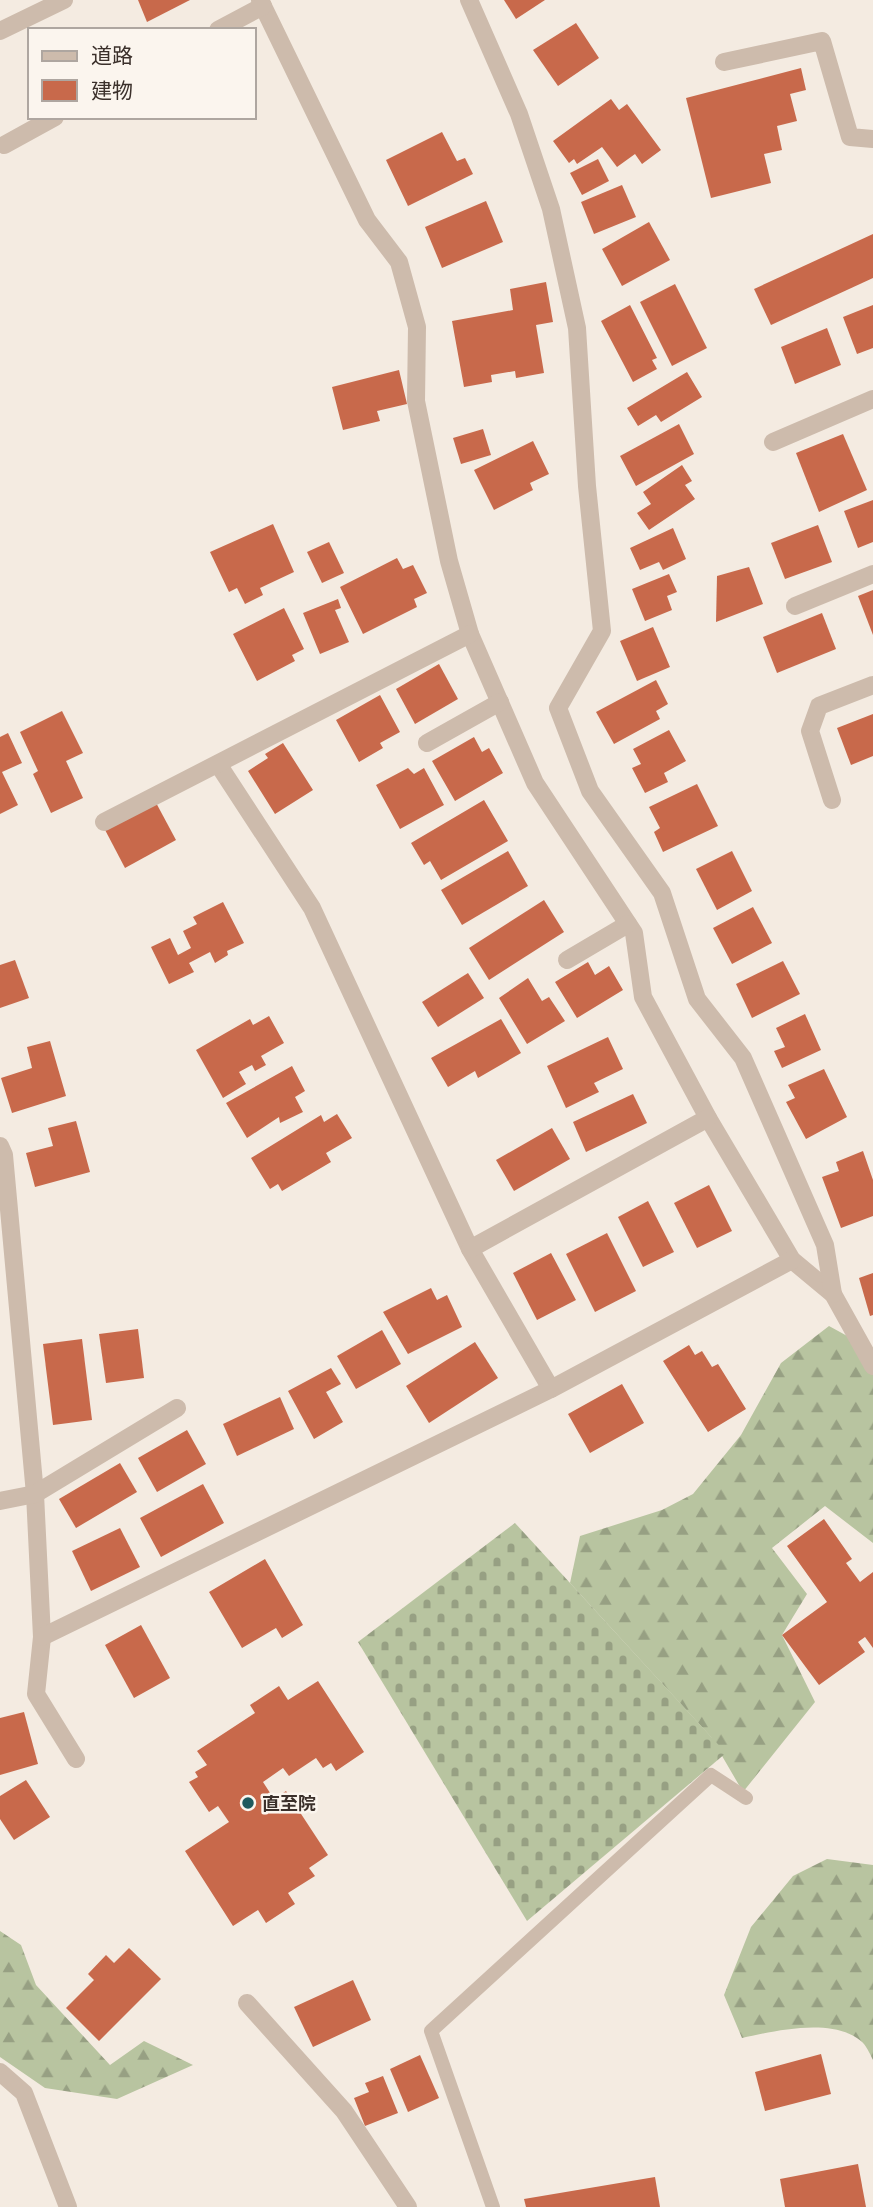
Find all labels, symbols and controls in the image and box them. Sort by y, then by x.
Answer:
legend [28,28,256,119]
text: 道路 [91,41,133,69]
text: 建物 [91,76,133,104]
place label: 直至院 [262,1791,316,1815]
marker: 直至院 [240,1795,256,1811]

